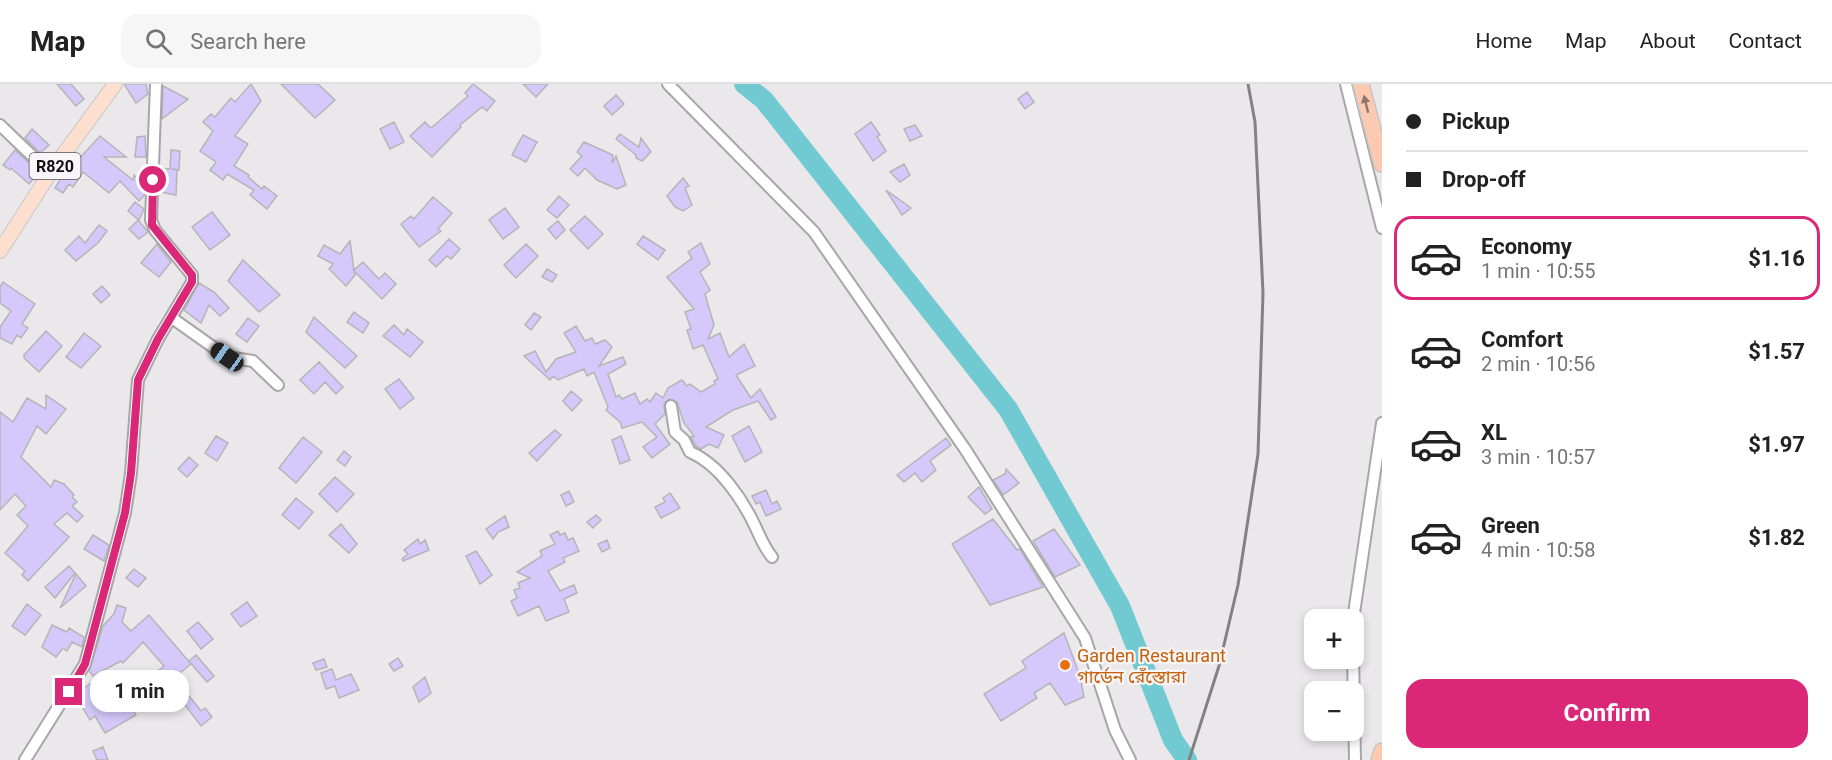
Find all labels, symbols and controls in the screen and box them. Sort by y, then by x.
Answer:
search box [121,14,541,68]
text: Map [30,25,85,58]
icon: search [142,25,175,58]
text: Search here [190,29,306,54]
text: Home [1476,29,1532,53]
text: Map [1565,29,1607,53]
text: About [1640,29,1696,53]
text: Contact [1729,29,1802,53]
one-way arrow [1361,95,1371,113]
text: Pickup [1442,109,1510,134]
road number: R820 [29,153,80,179]
route start [139,166,166,193]
text: Drop-off [1442,167,1526,192]
icon: car [1409,231,1463,285]
text: Economy [1481,234,1572,259]
text: $1.16 [1748,246,1805,271]
text: 1 min · 10:55 [1481,259,1596,283]
icon: car [1409,324,1463,378]
text: Comfort [1481,327,1563,352]
car [207,339,247,375]
text: $1.57 [1748,339,1805,364]
text: 2 min · 10:56 [1481,352,1596,376]
icon: car [1409,417,1463,471]
text: XL [1481,420,1507,445]
text: $1.97 [1748,432,1805,457]
text: 3 min · 10:57 [1481,445,1596,469]
icon: car [1409,510,1463,564]
text: Green [1481,513,1540,538]
text: $1.82 [1748,525,1805,550]
text: 4 min · 10:58 [1481,538,1596,562]
map controls [1304,609,1364,741]
button: + [1304,609,1364,669]
place label: Garden Restaurant গার্ডেন রেঁস্তোরা [1077,645,1226,687]
marker: Garden Restaurant গার্ডেন রেঁস্তোরা [1058,658,1072,672]
callout: 1 min [90,671,189,713]
route end [55,678,82,705]
text: 1 min [114,679,165,703]
button: Confirm [1406,679,1808,748]
button: − [1304,681,1364,741]

